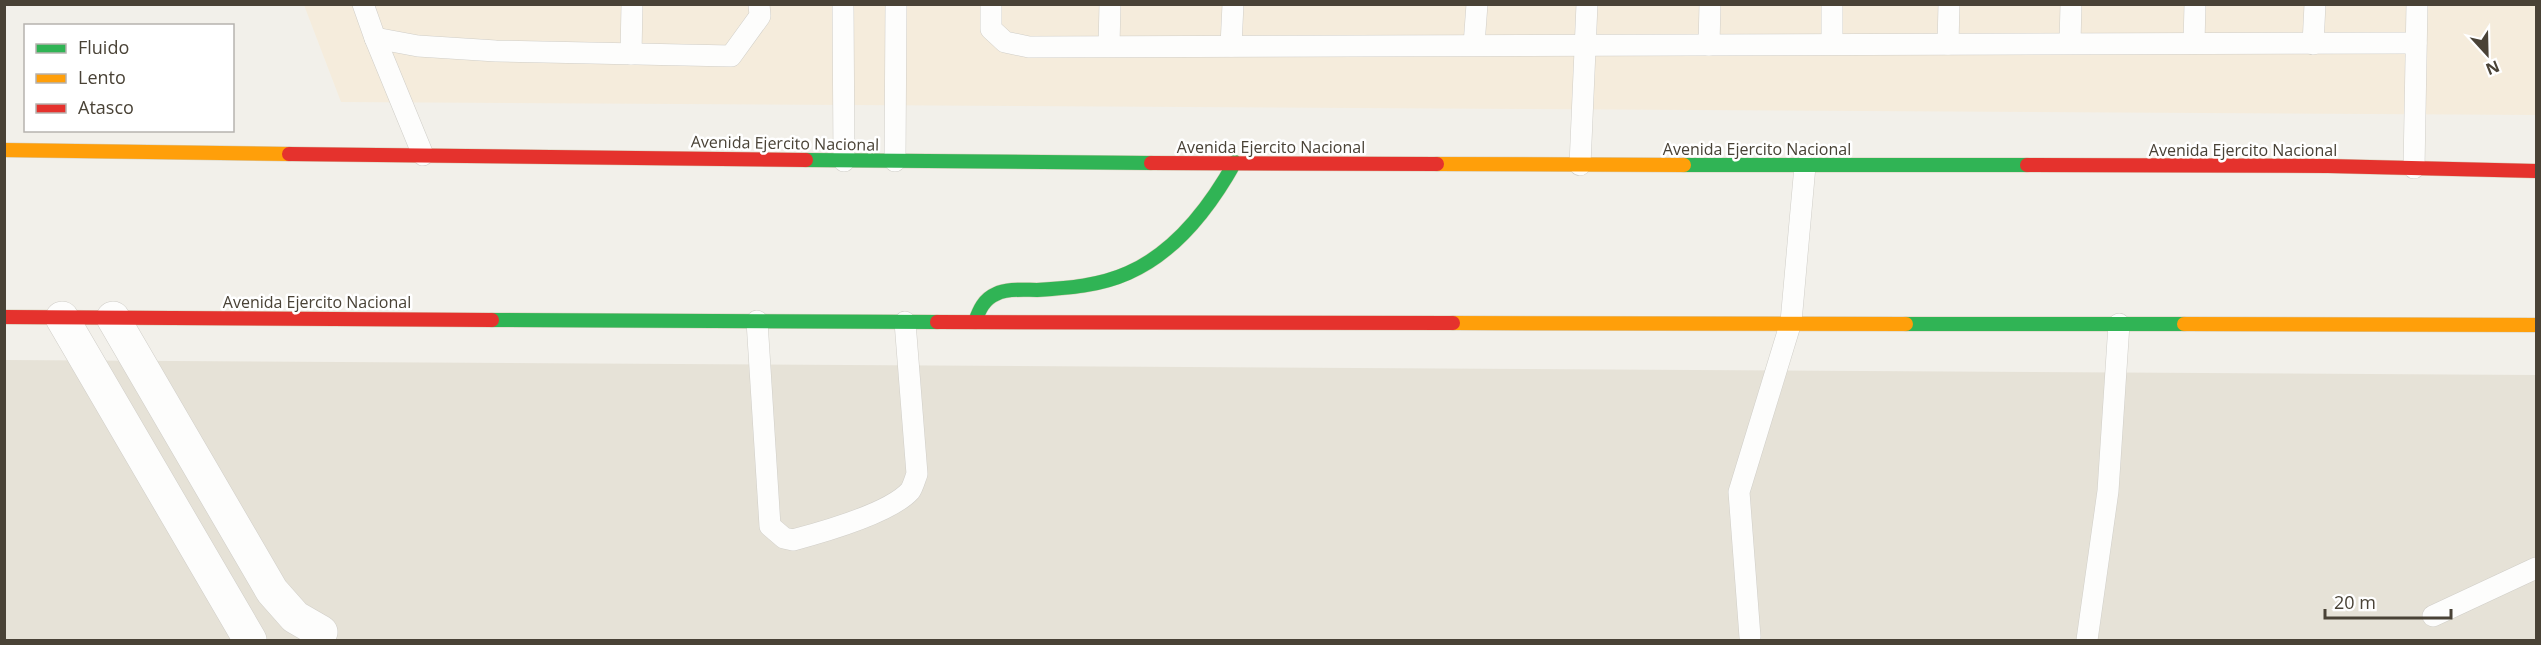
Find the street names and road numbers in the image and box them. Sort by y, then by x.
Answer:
street label: Avenida Ejercito Nacional [691,130,879,156]
street label: Avenida Ejercito Nacional [1177,136,1365,158]
street label: Avenida Ejercito Nacional [1663,138,1851,160]
street label: Avenida Ejercito Nacional [2149,139,2337,161]
street label: Avenida Ejercito Nacional [223,291,411,313]

